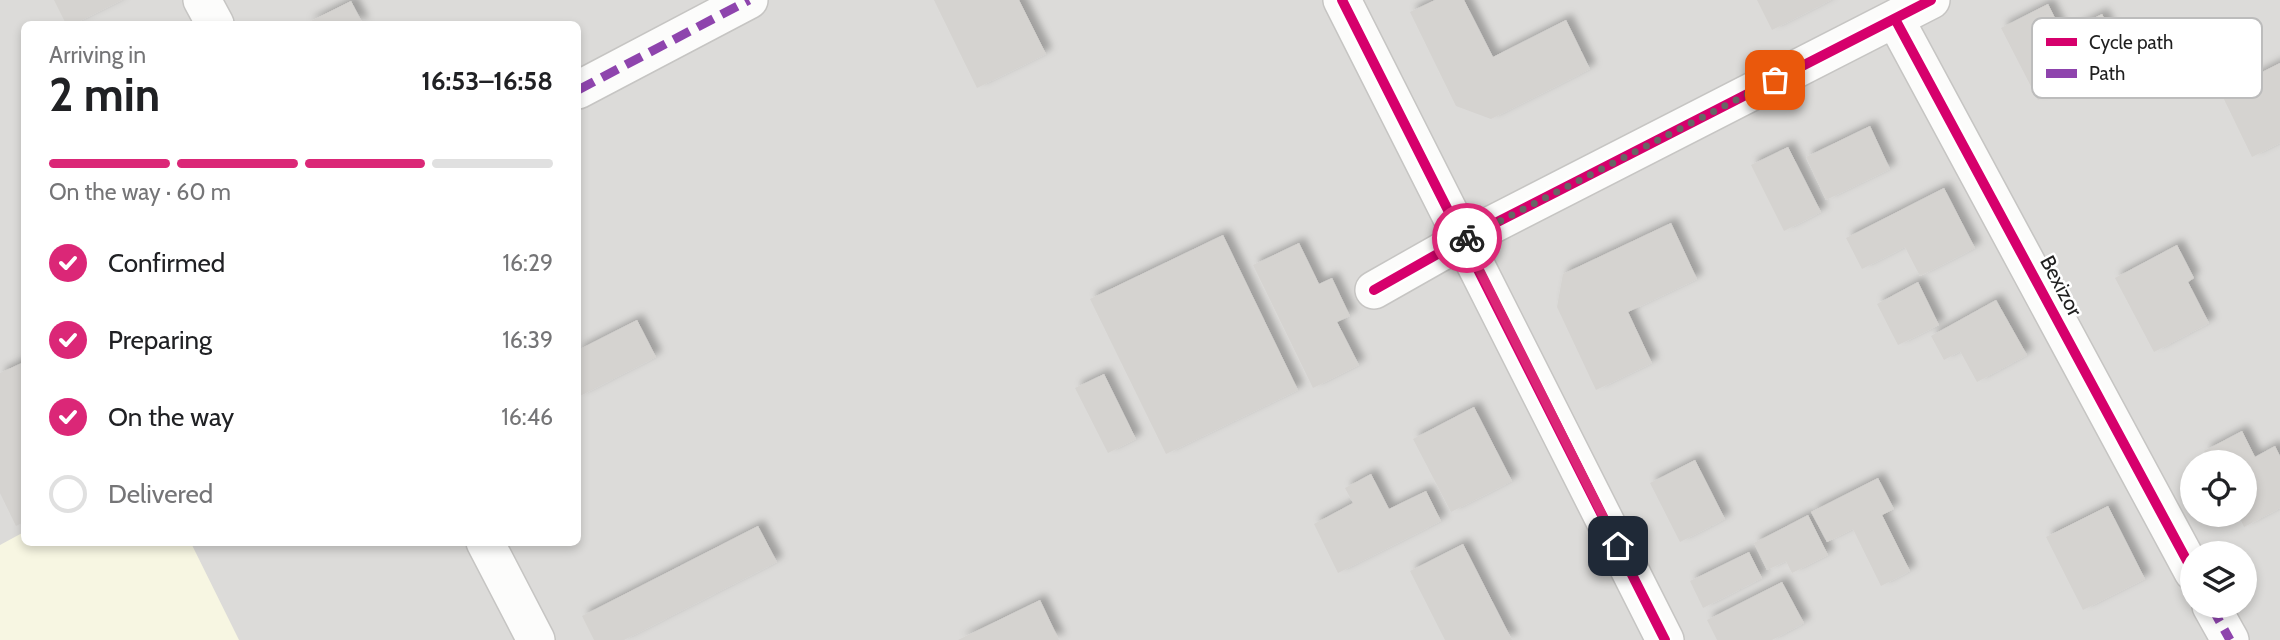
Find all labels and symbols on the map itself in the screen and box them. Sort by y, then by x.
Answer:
legend [2032,18,2262,98]
text: Cycle path [2089,31,2173,54]
pin [1745,50,1805,110]
text: Path [2089,62,2125,85]
courier [1432,203,1502,273]
street label: Bexizor [2035,251,2088,321]
pin [1588,516,1648,576]

